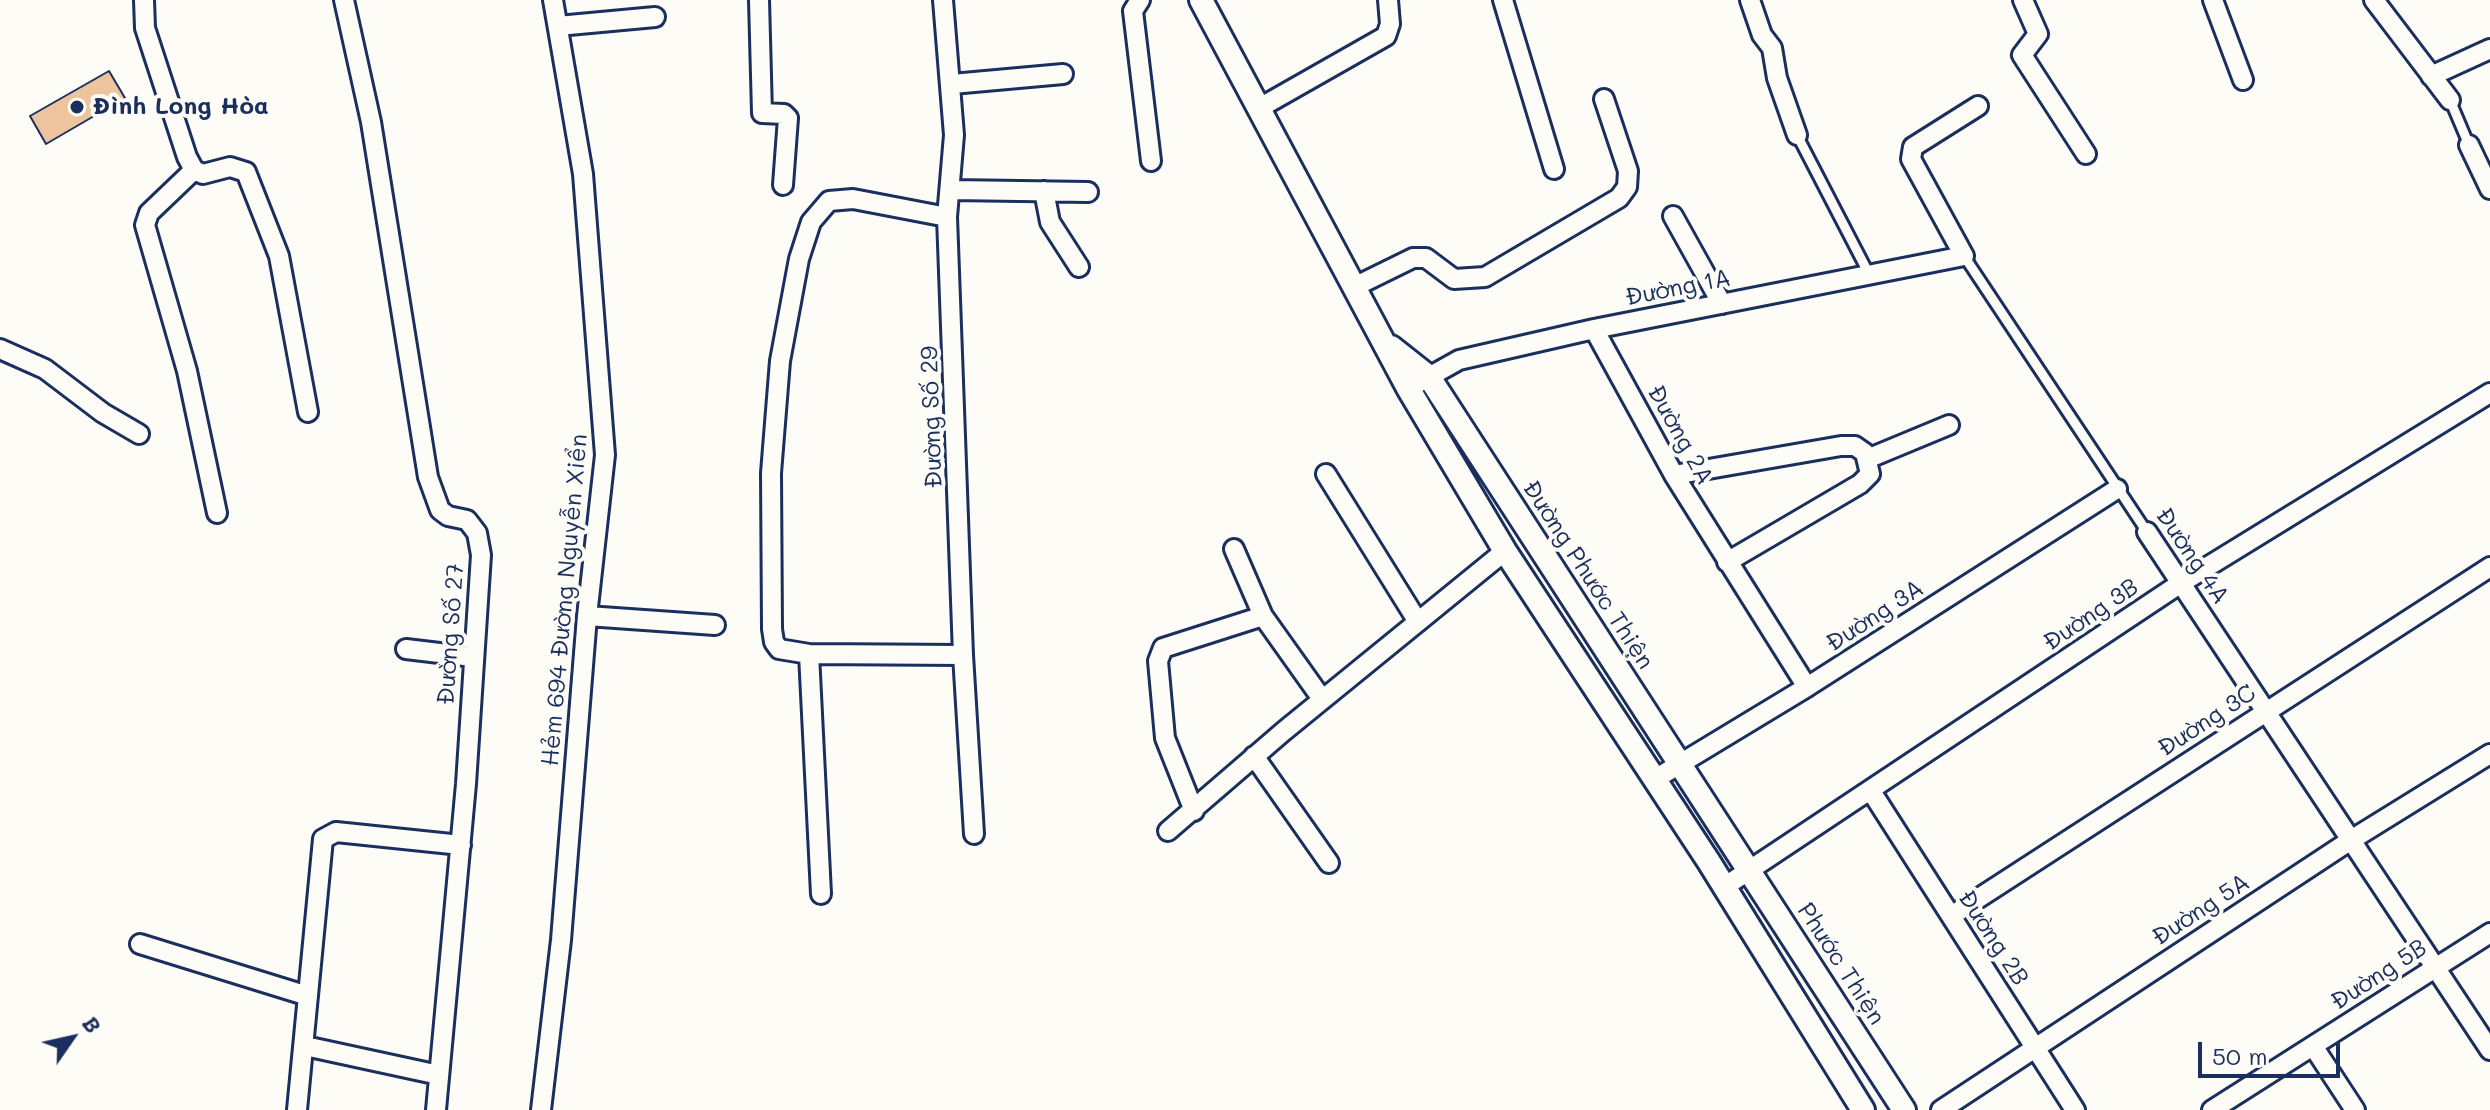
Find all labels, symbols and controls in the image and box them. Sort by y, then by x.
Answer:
place label: Đình Long Hòa [93,93,269,121]
marker: Đình Long Hòa [68,98,86,116]
street label: Đường 1A [1623,264,1733,312]
street label: Đường Số 29 [915,345,949,489]
street label: Đường 2A [1641,380,1719,490]
street label: Hẻm 694 Đường Nguyễn Xiển [536,433,594,767]
street label: Đường Phước Thiện [1516,475,1660,675]
street label: Đường 4A [2149,502,2235,610]
street label: Đường Số 27 [432,562,470,706]
street label: Đường 3B [2038,573,2144,657]
street label: Đường 3A [1821,574,1929,658]
street label: Đường 3C [2153,679,2261,763]
street label: Đường 5A [2147,868,2255,952]
street label: Đường 2B [1952,885,2034,991]
street label: Phước Thiện [1791,898,1891,1030]
street label: Đường 5B [2326,933,2432,1017]
north arrow [32,998,112,1078]
text: B [76,1010,108,1039]
scale bar [2202,1026,2344,1076]
text: 50 m [2212,1040,2268,1071]

